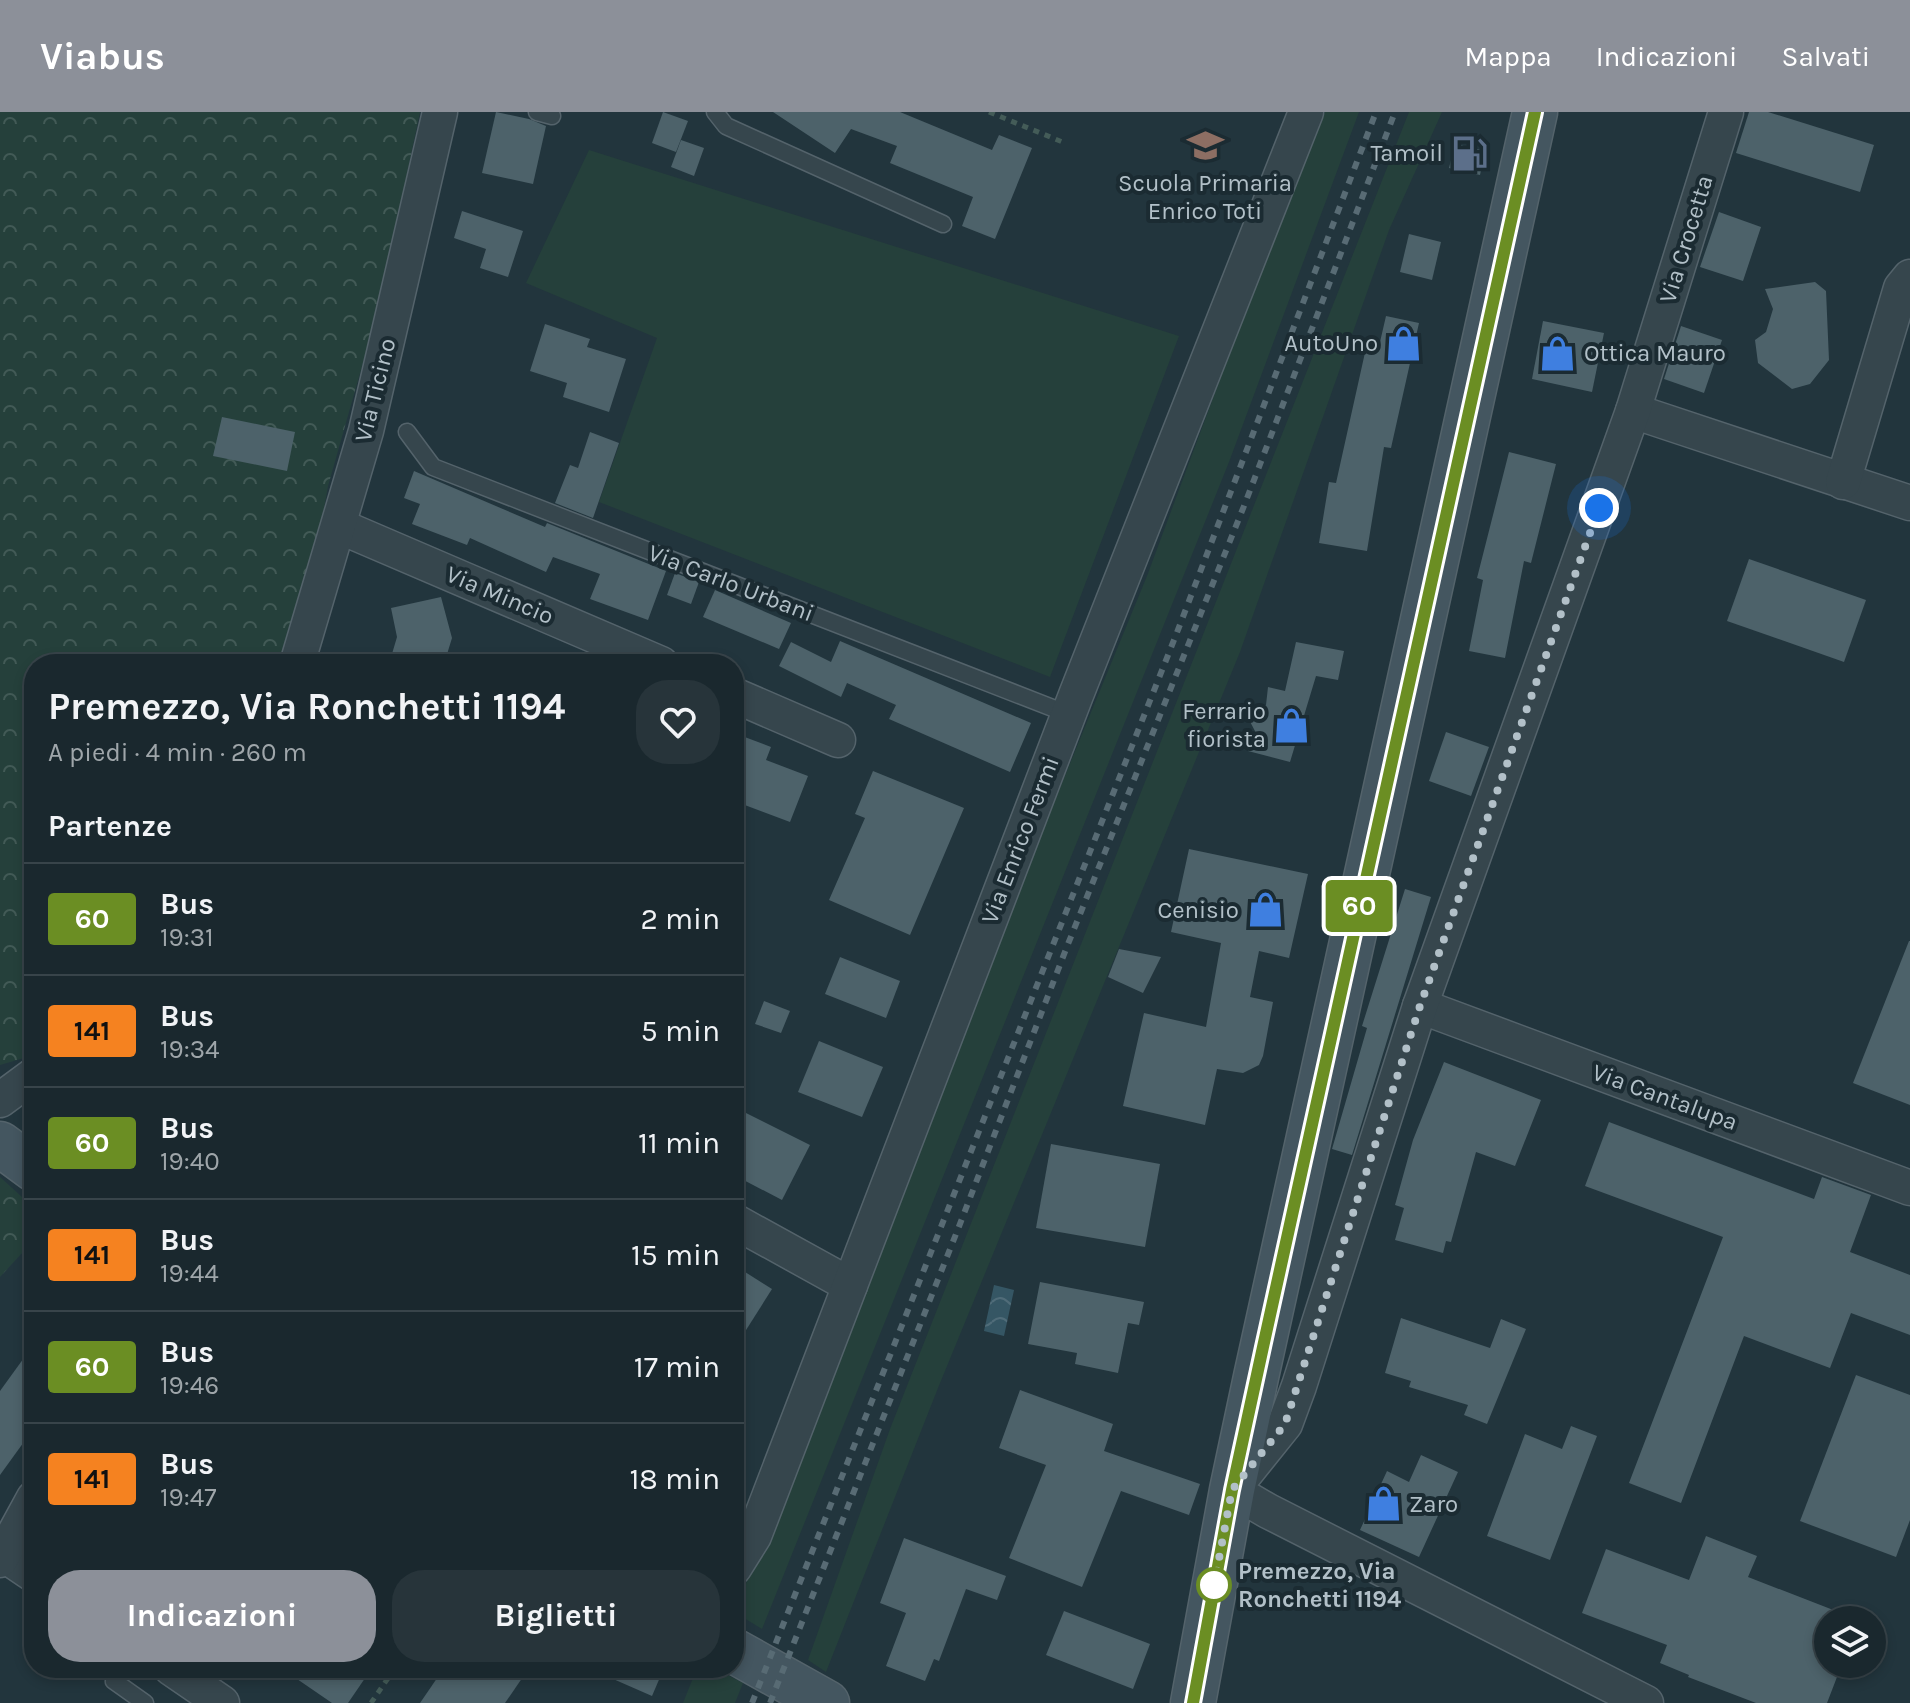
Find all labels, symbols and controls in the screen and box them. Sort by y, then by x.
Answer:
text: Viabus [40,34,165,79]
text: Mappa [1464,40,1552,73]
text: Indicazioni [1596,40,1737,73]
text: Salvati [1781,40,1870,73]
school or university icon: Scuola Primaria Enrico Toti [1186,127,1224,165]
fuel station icon: Tamoil [1450,134,1488,172]
place label: Tamoil [1370,139,1443,167]
place label: Scuola Primaria Enrico Toti [1118,169,1292,225]
street label: Via Crocetta [1653,172,1719,306]
shop icon: AutoUno [1385,324,1423,362]
place label: AutoUno [1284,329,1378,357]
shop icon: Ottica Mauro [1539,334,1577,372]
street label: Via Ticino [349,335,401,445]
place label: Ottica Mauro [1584,339,1726,367]
your location [1579,488,1619,528]
street label: Via Carlo Urbani [644,539,818,627]
street label: Via Mincio [442,560,558,630]
button: heart [636,680,720,764]
text: Premezzo, Via Ronchetti 1194 [48,684,565,729]
place label: Ferrario fiorista [1182,697,1266,753]
shop icon: Ferrario fiorista [1273,706,1311,744]
text: A piedi · 4 min · 260 m [48,737,307,768]
street label: Via Enrico Fermi [975,752,1065,928]
text: Partenze [48,808,172,844]
line badge: 60 [1323,880,1395,932]
text: Bus [160,886,214,922]
text: 60 [1342,889,1376,922]
shop icon: Cenisio [1246,891,1284,929]
place label: Cenisio [1157,896,1239,924]
text: 2 min [640,901,720,937]
text: 60 [75,902,109,935]
text: 19:31 [160,922,214,953]
text: Bus [160,998,214,1034]
text: 5 min [641,1013,720,1049]
text: 141 [74,1014,110,1047]
text: 19:34 [160,1034,220,1065]
street label: Via Cantalupa [1588,1058,1742,1136]
text: Bus [160,1110,214,1146]
text: 11 min [638,1125,720,1161]
text: 60 [75,1126,109,1159]
text: 19:40 [160,1146,220,1177]
text: Bus [160,1222,214,1258]
text: 15 min [631,1237,720,1273]
text: 141 [74,1238,110,1271]
text: 19:44 [160,1258,219,1289]
text: Bus [160,1334,214,1370]
text: 17 min [634,1349,720,1385]
text: 60 [75,1350,109,1383]
text: 19:46 [160,1370,219,1401]
text: Bus [160,1446,214,1482]
text: 18 min [629,1461,720,1497]
text: 141 [74,1462,110,1495]
text: 19:47 [160,1482,216,1513]
shop icon: Zaro [1364,1485,1402,1523]
place label: Zaro [1409,1490,1458,1518]
place label: Premezzo, Via Ronchetti 1194 [1238,1557,1401,1613]
marker: Premezzo, Via Ronchetti 1194 [1197,1568,1231,1602]
button: Indicazioni [48,1570,376,1662]
button: Biglietti [392,1570,720,1662]
map controls [1814,1606,1886,1678]
button: layers [1814,1606,1886,1678]

